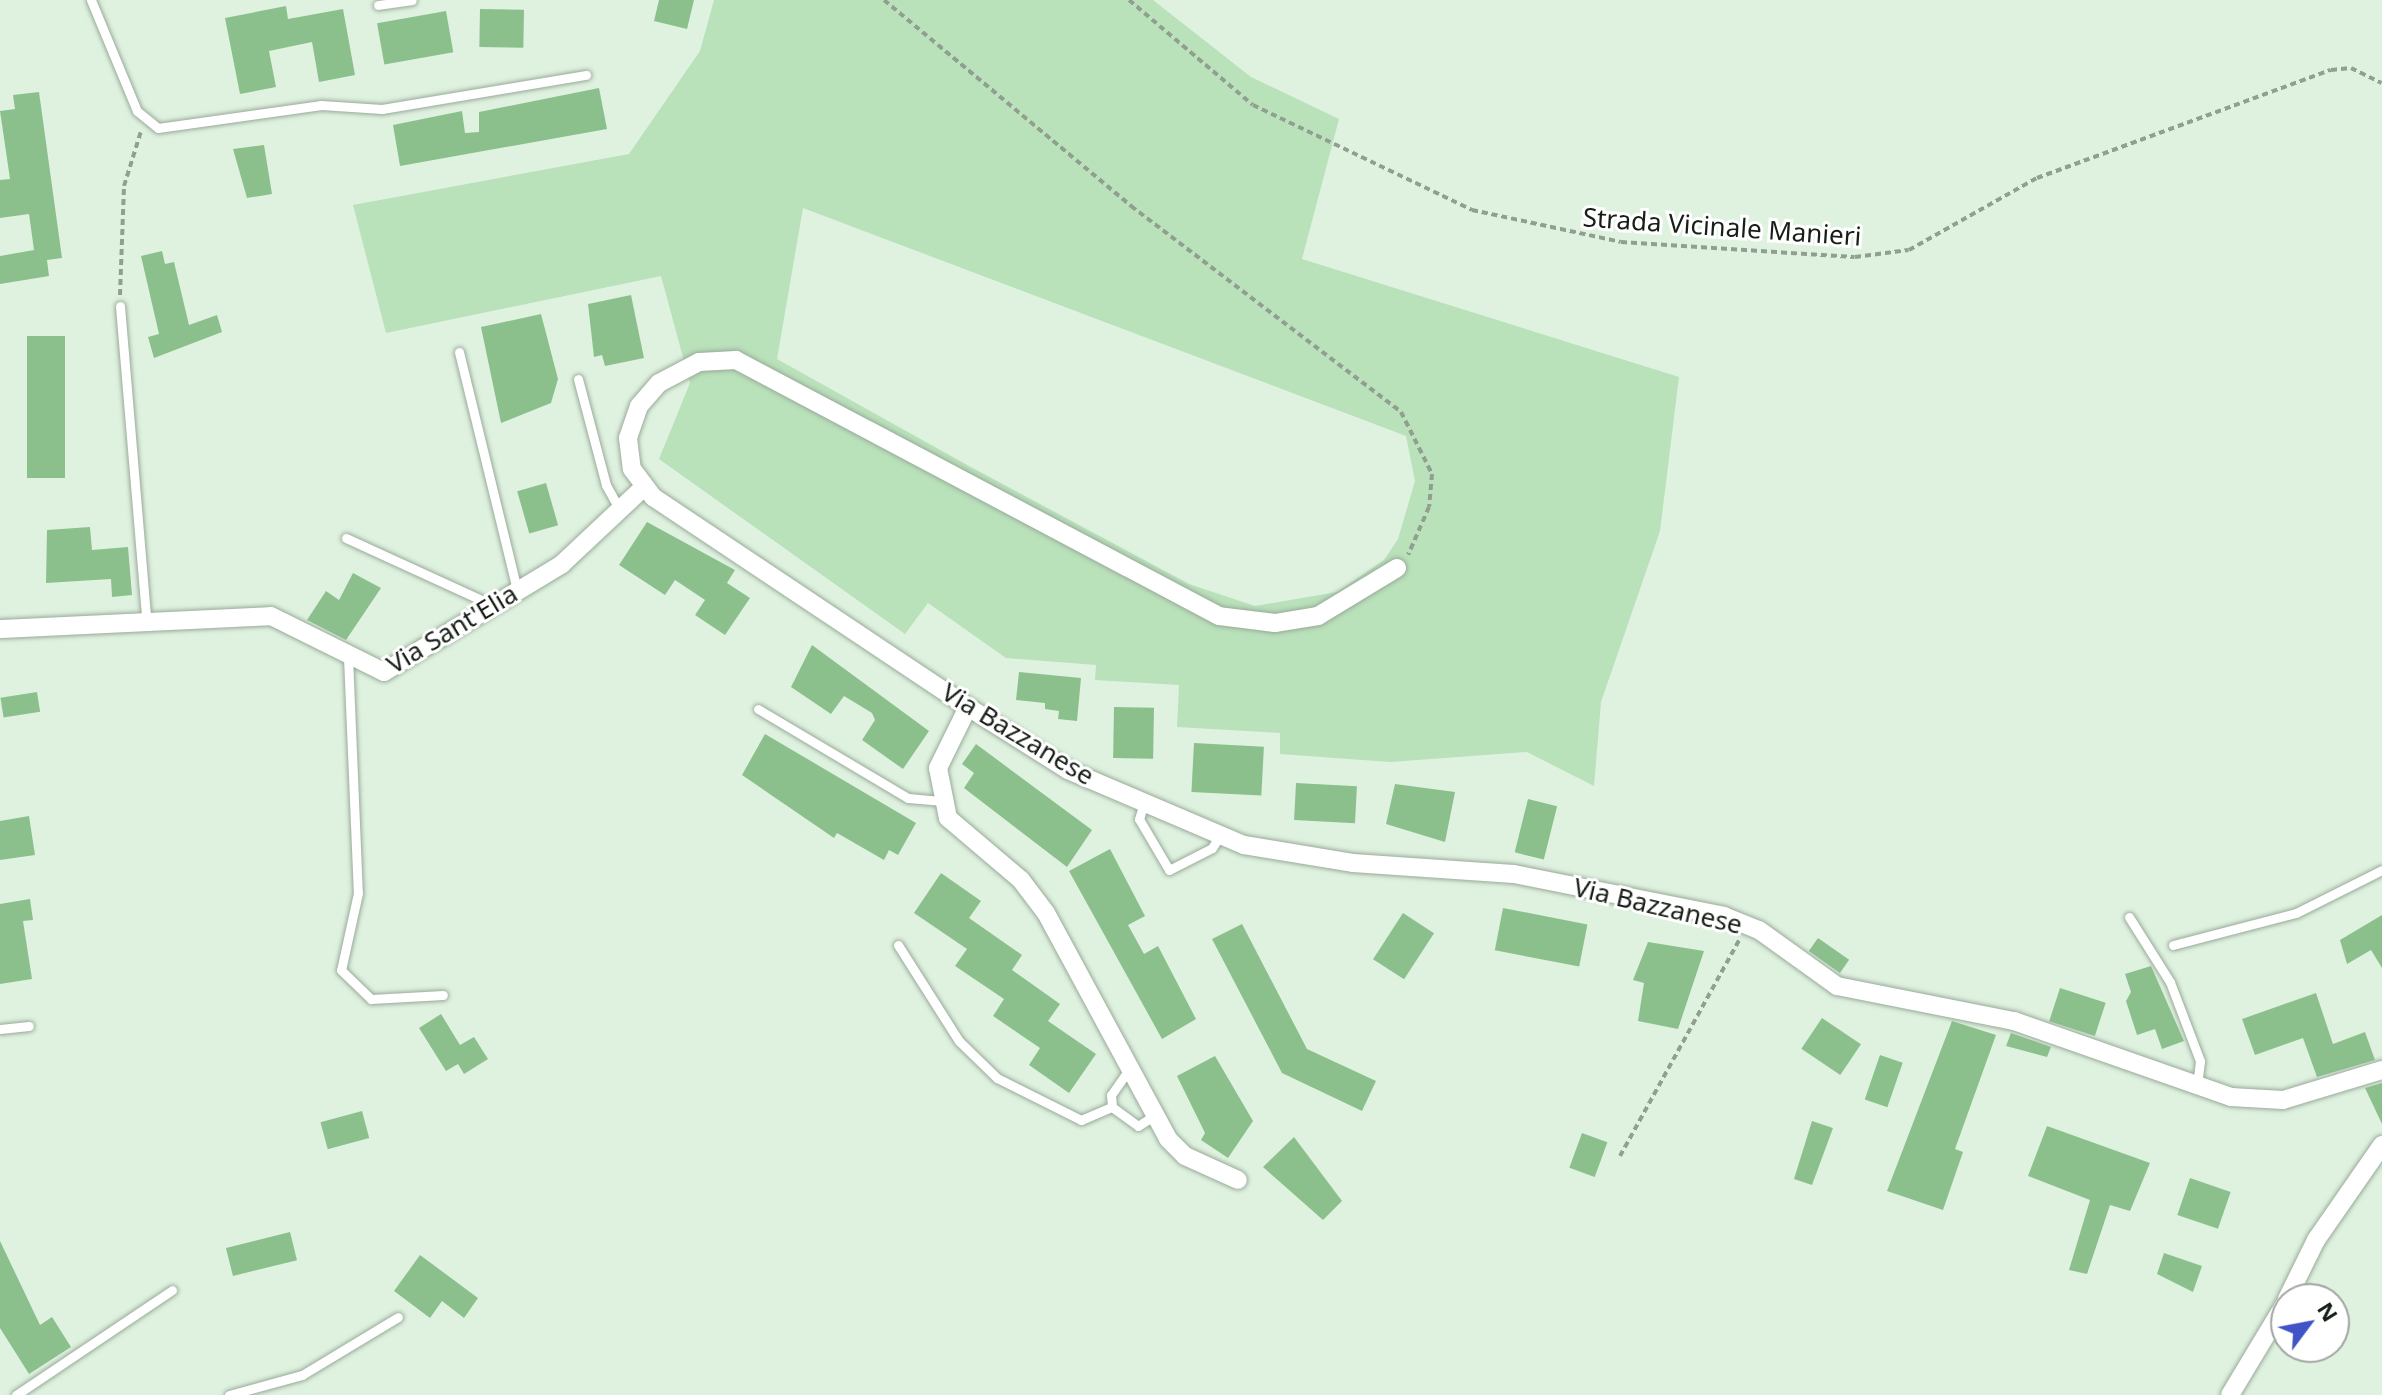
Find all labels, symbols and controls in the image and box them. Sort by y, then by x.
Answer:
street label: Strada Vicinale Manieri [1582,202,1862,252]
street label: Via Sant'Elia [381,578,523,680]
street label: Via Bazzanese [936,676,1100,792]
street label: Via Bazzanese [1571,871,1745,941]
north arrow [2270,1283,2350,1363]
text: N [2311,1296,2346,1327]

